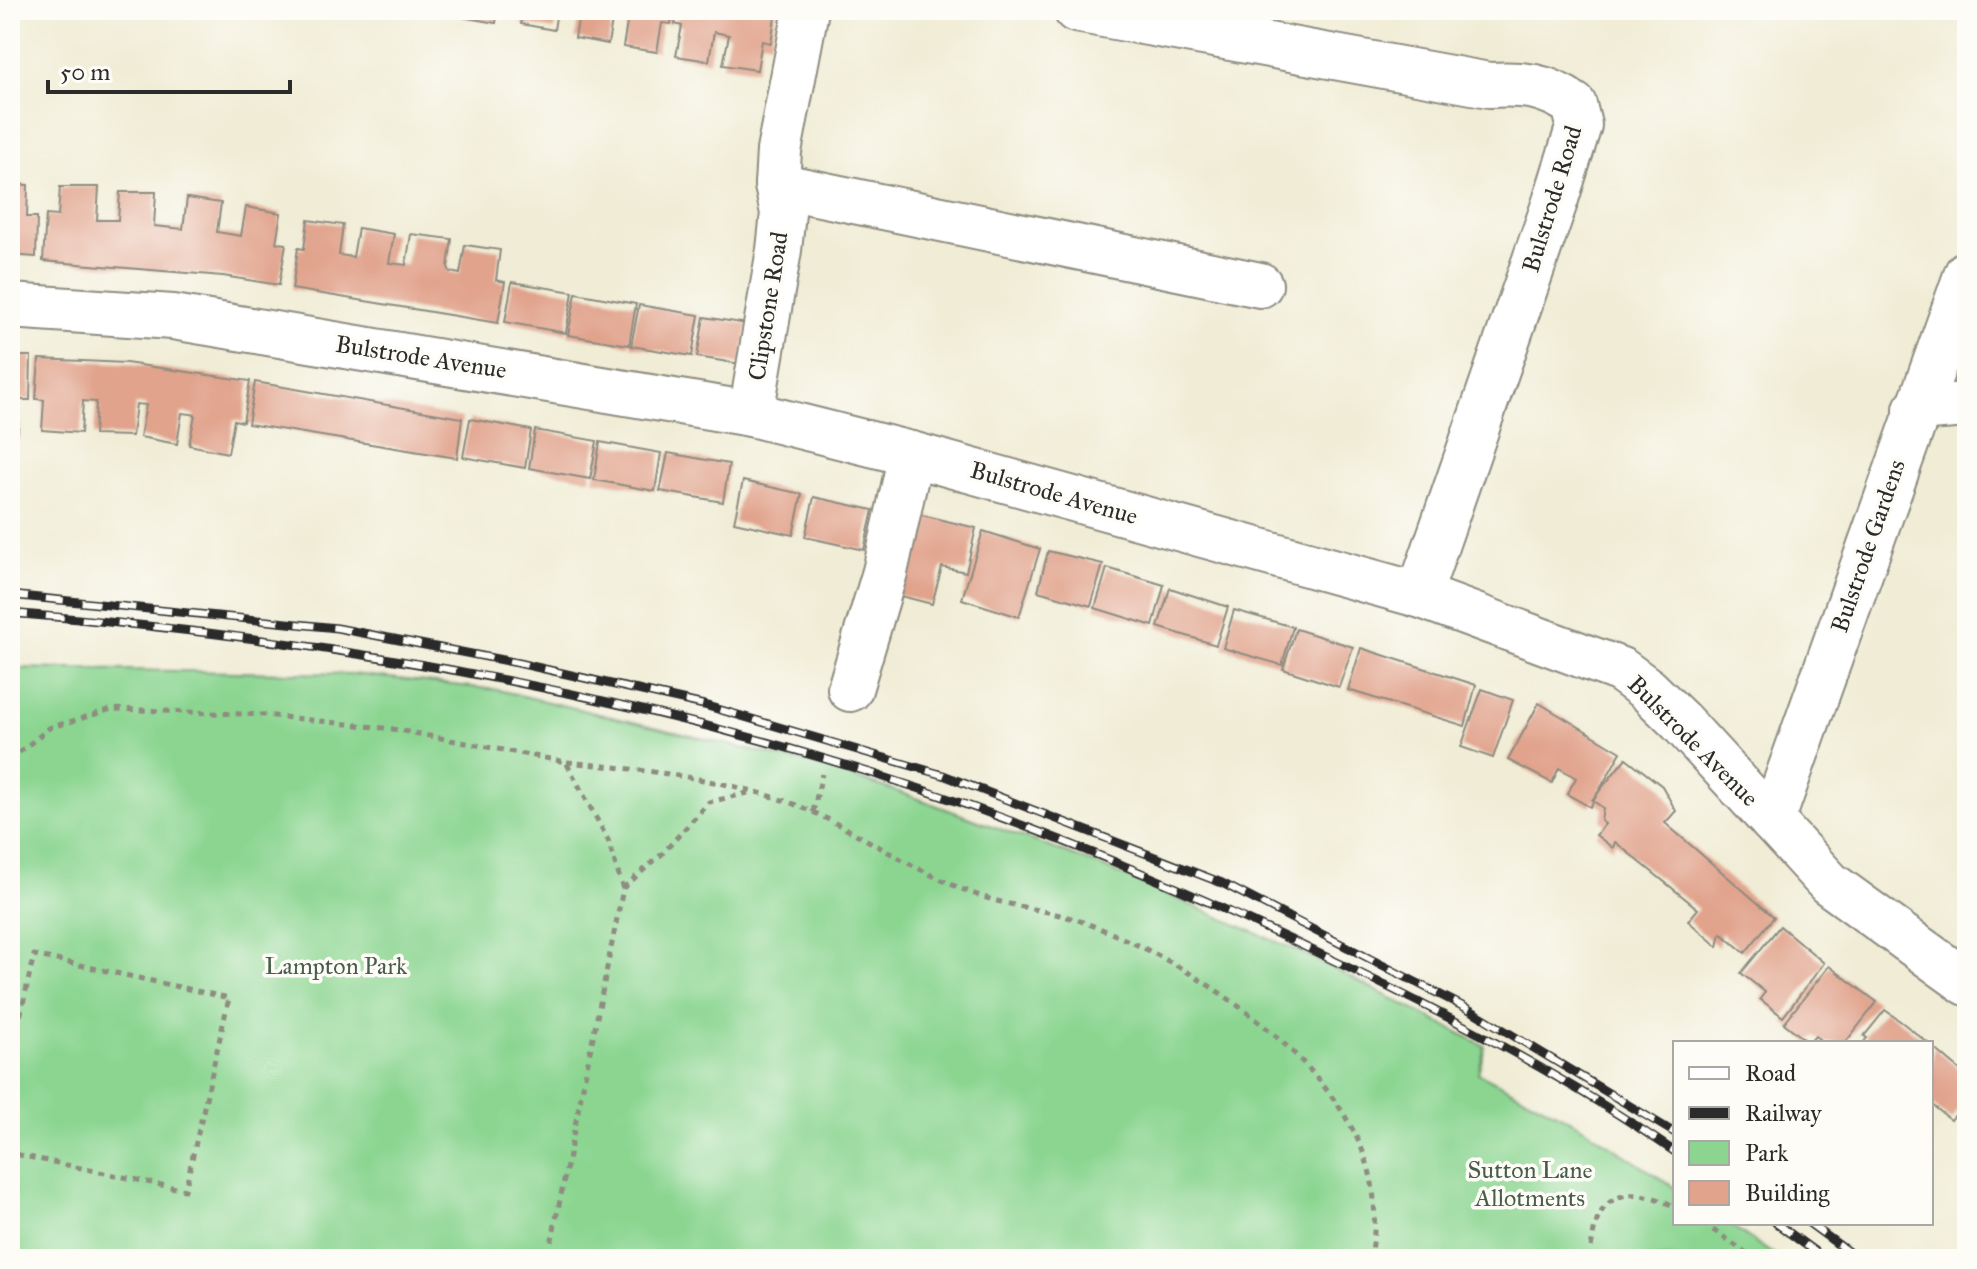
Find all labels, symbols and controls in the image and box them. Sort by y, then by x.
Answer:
scale bar [48,44,290,94]
text: 50 m [60,57,110,87]
street label: Bulstrode Road [1515,122,1589,276]
street label: Clipstone Road [741,229,795,383]
street label: Bulstrode Avenue [333,329,509,385]
street label: Bulstrode Avenue [967,455,1141,531]
street label: Bulstrode Gardens [1824,455,1912,637]
street label: Bulstrode Avenue [1621,669,1765,813]
park label: Lampton Park [265,951,408,981]
legend [1673,1041,1933,1225]
text: Road [1745,1058,1796,1088]
text: Railway [1745,1098,1822,1128]
text: Park [1745,1138,1789,1168]
park label: Sutton Lane Allotments [1468,1155,1592,1213]
text: Building [1745,1178,1830,1208]

